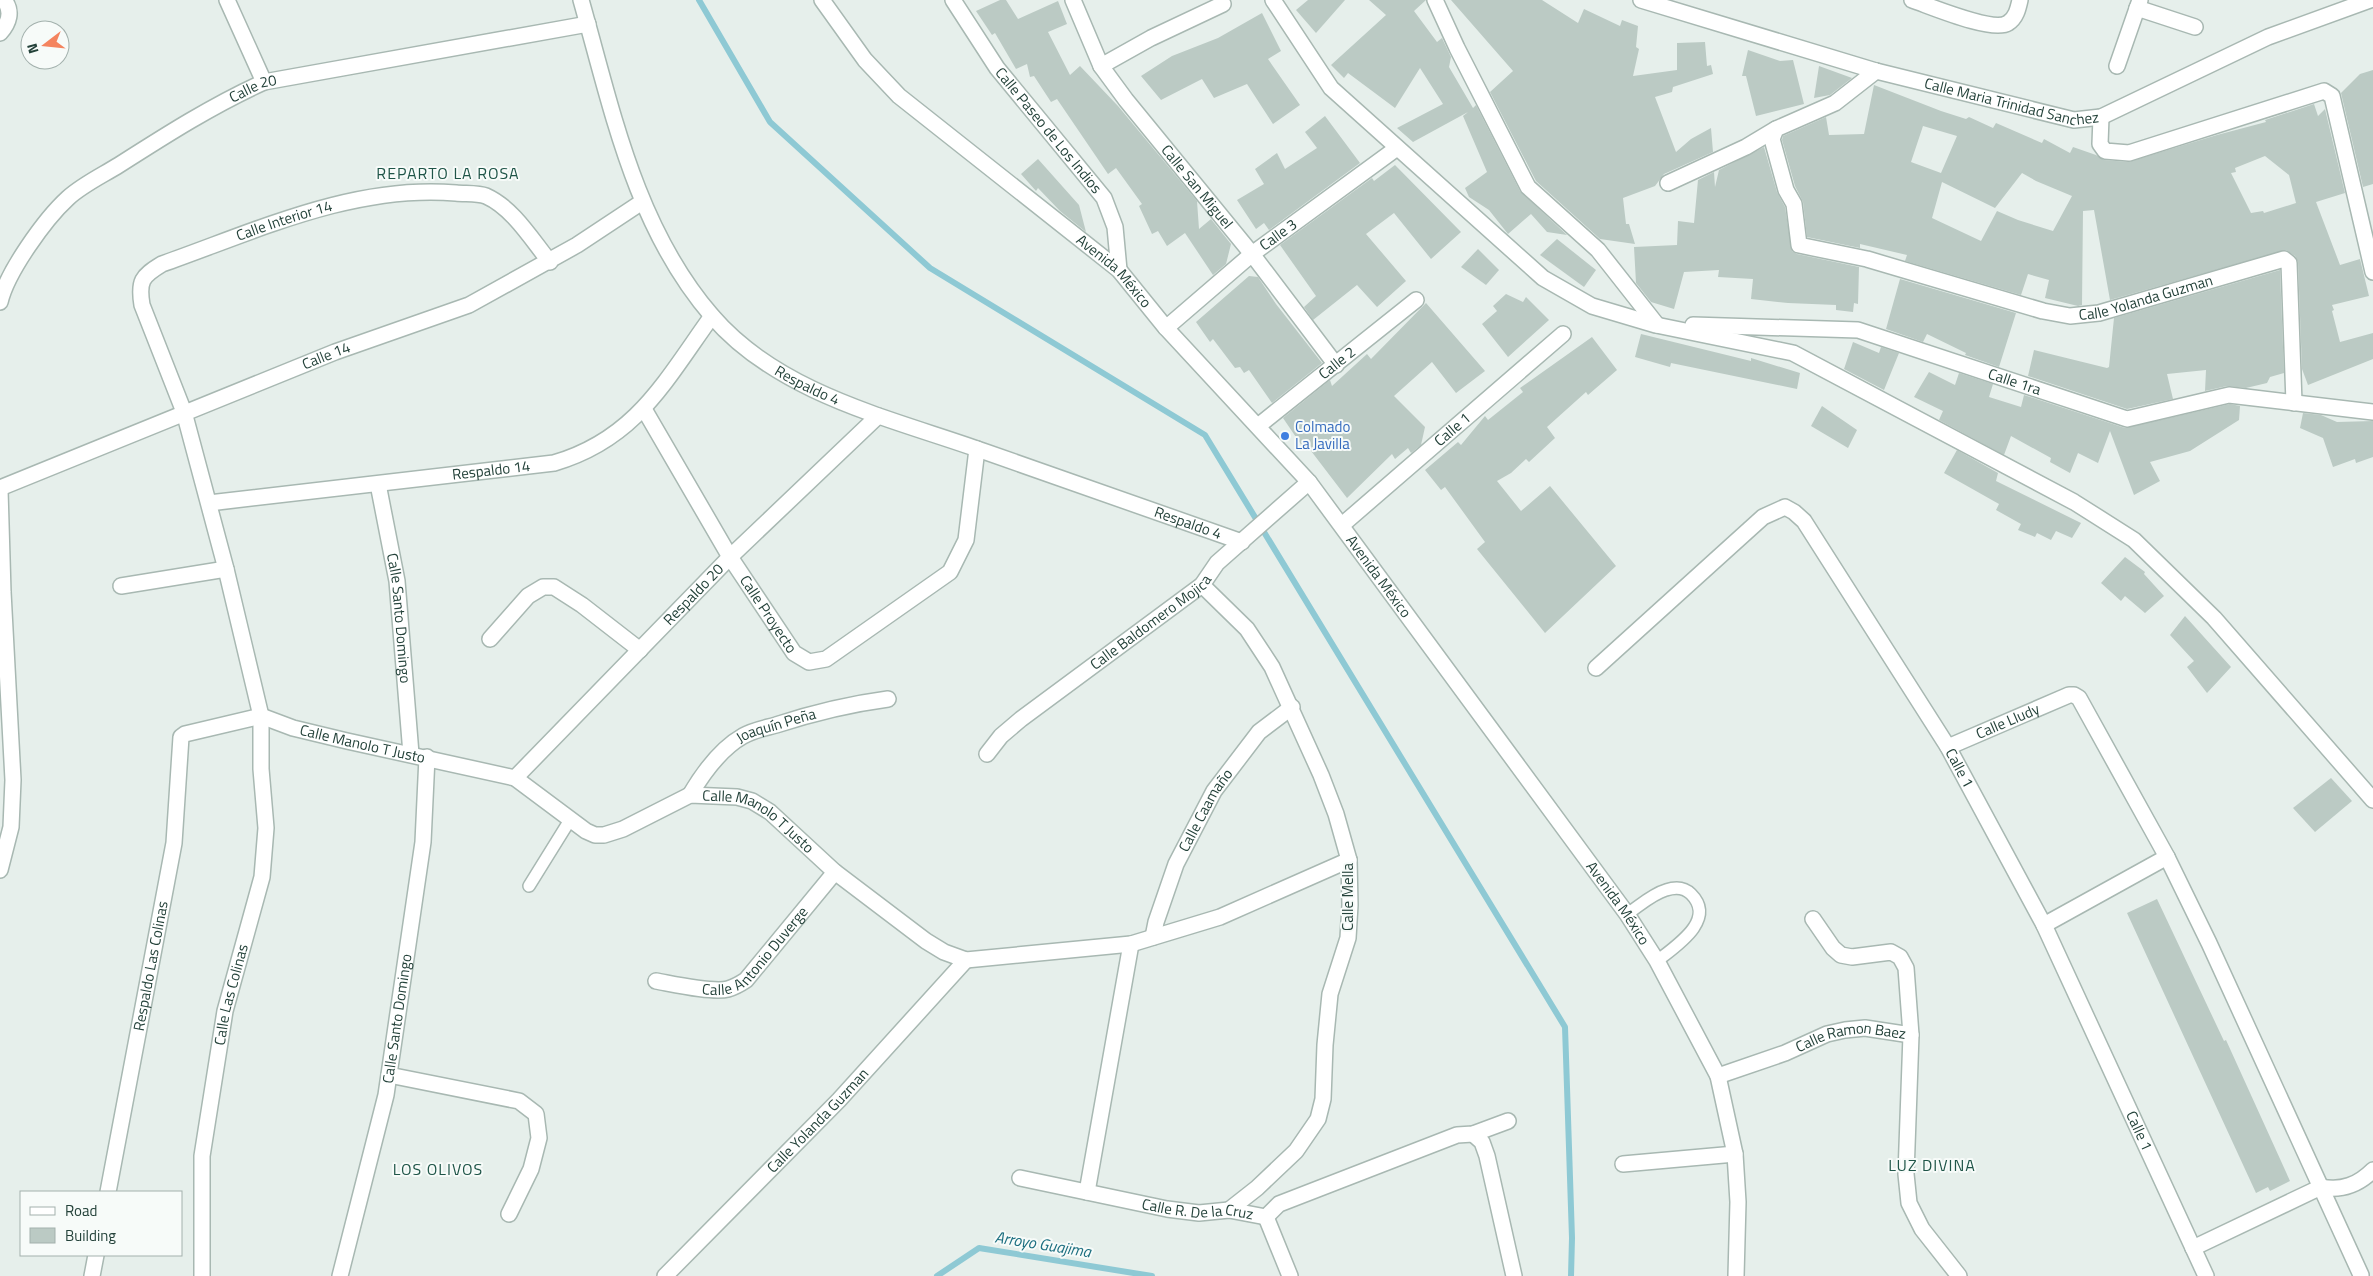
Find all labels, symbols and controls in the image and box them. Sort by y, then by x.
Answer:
north arrow [20,20,70,70]
text: N [21,41,43,56]
street label: Calle Paseo de Los Indios [990,62,1108,198]
street label: Calle 20 [225,68,278,108]
street label: Calle Maria Trinidad Sanchez [1922,71,2100,131]
street label: Calle San Miguel [1156,139,1239,234]
district label: REPARTO LA ROSA [376,161,520,185]
street label: Calle Interior 14 [233,194,335,247]
street label: Calle 3 [1254,213,1302,256]
street label: Avenida México [1072,228,1157,313]
street label: Calle Yolanda Guzman [2078,268,2215,326]
street label: Calle 14 [298,336,353,375]
street label: Calle 2 [1313,341,1360,385]
street label: Respaldo 4 [770,359,843,411]
street label: Calle 1ra [1985,362,2045,401]
street label: Calle 1 [1429,407,1476,452]
place label: Colmado La Javilla [1295,415,1350,455]
marker: Colmado La Javilla [1279,430,1291,442]
street label: Respaldo 14 [451,454,531,486]
street label: Respaldo 4 [1151,500,1225,545]
street label: Avenida México [1341,530,1417,623]
street label: Calle Santo Domingo [381,551,417,684]
street label: Respaldo 20 [658,558,729,630]
street label: Calle Baldomero Mojica [1085,569,1217,675]
street label: Calle Proyecto [734,570,803,658]
street label: Calle Lludy [1972,697,2043,745]
street label: Joaquín Peña [731,702,819,749]
street label: Calle Manolo T Justo [298,718,428,769]
street label: Calle 1 [1940,744,1980,792]
street label: Calle Caamaño [1172,763,1238,856]
street label: Calle Manolo T Justo [702,784,820,859]
street label: Avenida México [1581,856,1656,949]
street label: Calle Mella [1336,863,1359,931]
street label: Respaldo Las Colinas [127,899,174,1033]
street label: Calle Antonio Duverge [701,901,813,1001]
street label: Calle Las Colinas [208,941,254,1047]
street label: Calle Santo Domingo [376,952,418,1085]
street label: Calle Ramon Baez [1791,1016,1908,1058]
street label: Calle Yolanda Guzman [761,1063,874,1178]
street label: Calle 1 [2120,1107,2159,1154]
district label: LUZ DIVINA [1888,1153,1976,1177]
district label: LOS OLIVOS [393,1157,483,1181]
legend [20,1191,182,1256]
street label: Calle R. De la Cruz [1140,1192,1255,1225]
text: Road [65,1199,97,1222]
text: Building [65,1224,116,1247]
water label: Arroyo Guajima [993,1225,1094,1264]

